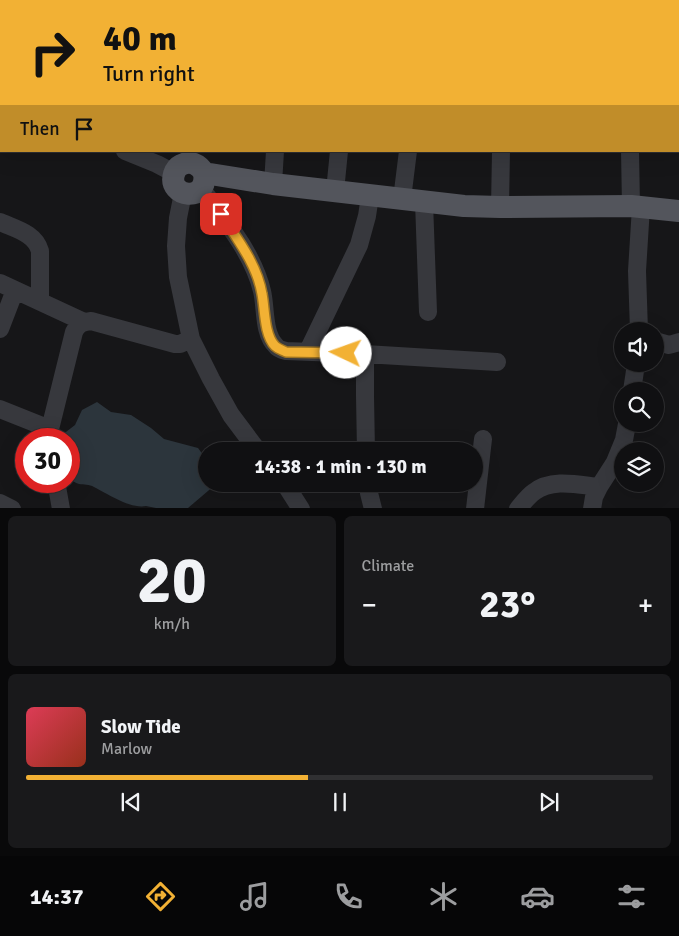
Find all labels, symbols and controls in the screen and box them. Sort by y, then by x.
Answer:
text: 40 m [103,17,177,60]
icon: right [20,20,85,85]
text: Turn right [103,60,195,87]
icon: arrive [70,115,98,143]
text: Then [20,117,60,141]
pin [200,193,242,235]
icon: arrive [207,200,235,228]
map controls [614,322,664,492]
button: sound [614,322,664,372]
position arrow [319,326,371,378]
button: search [614,382,664,432]
speed limit sign: 30 [15,428,80,493]
button: layers [614,442,664,492]
text: 14:38 · 1 min · 130 m [254,455,427,479]
text: 20 [137,541,207,621]
text: Climate [362,556,414,576]
text: 23° [479,581,535,628]
text: − [362,588,377,622]
text: + [638,588,653,622]
text: km/h [154,614,190,634]
text: Slow Tide [101,715,181,739]
text: Marlow [101,739,152,759]
icon: previous [117,788,145,816]
icon: pause [326,788,354,816]
icon: next [535,788,563,816]
icon: directions [143,879,178,914]
icon: music [237,879,272,914]
icon: phone [331,879,366,914]
icon: climate [426,879,461,914]
icon: car [520,879,555,914]
icon: filters [614,879,649,914]
text: 14:37 [30,883,84,910]

